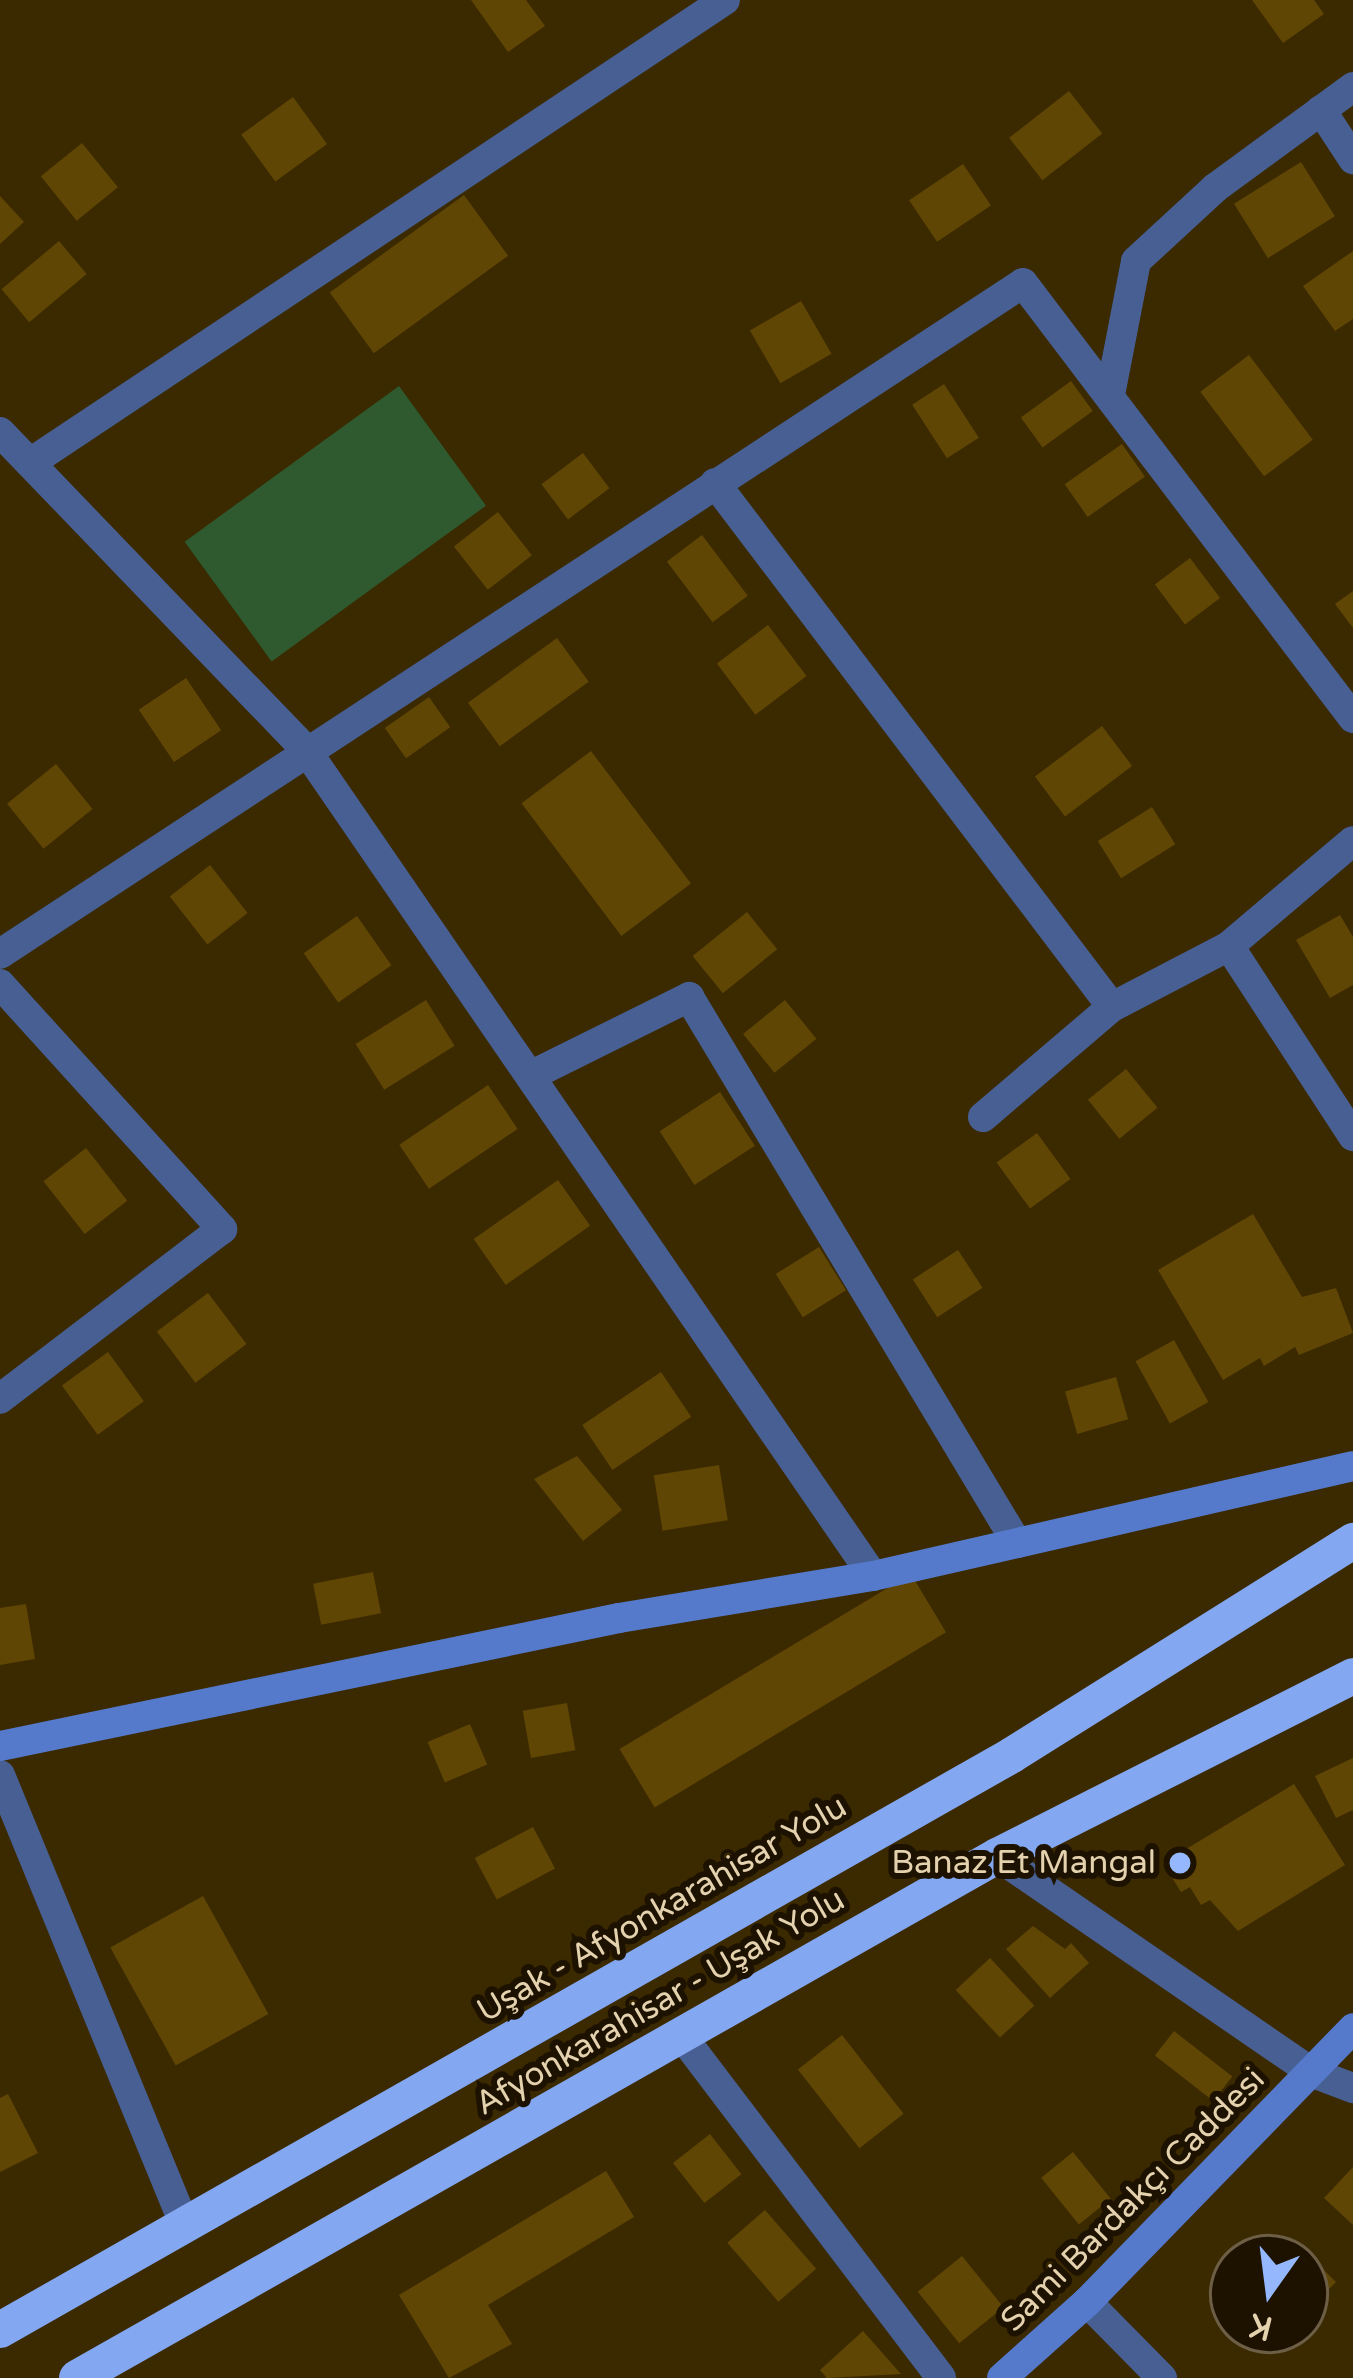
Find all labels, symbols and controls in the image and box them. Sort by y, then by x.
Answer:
street label: Uşak - Afyonkarahisar Yolu [470,1787,854,2031]
place label: Banaz Et Mangal [891,1843,1156,1883]
marker: Banaz Et Mangal [1167,1850,1193,1876]
street label: Afyonkarahisar - Uşak Yolu [468,1880,852,2124]
street label: Sami Bardakçı Caddesi [993,2060,1273,2340]
north arrow [1209,2234,1329,2354]
text: K [1245,2305,1276,2348]

